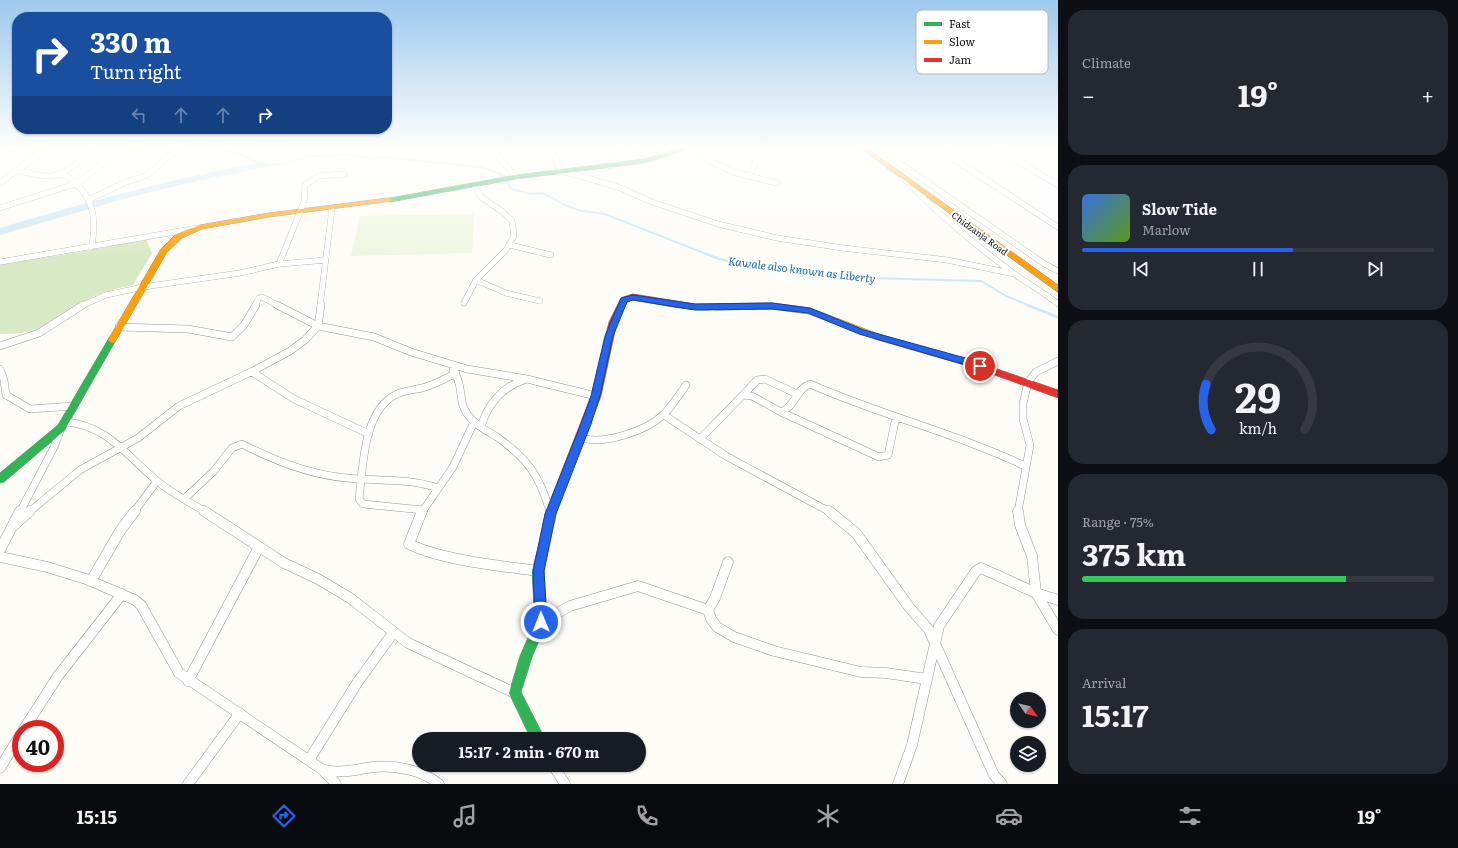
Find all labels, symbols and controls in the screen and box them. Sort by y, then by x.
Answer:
legend [916,10,1048,74]
text: Fast [949,15,971,31]
text: 330 m [90,20,171,62]
icon: right [24,28,76,80]
text: Slow [949,33,975,49]
text: Jam [949,51,972,67]
text: Climate [1082,53,1131,72]
text: Turn right [90,58,181,85]
text: 19° [1238,72,1278,116]
text: − [1082,78,1095,111]
text: + [1421,78,1434,111]
icon: left [128,104,150,126]
icon: ahead [170,104,192,126]
icon: ahead [212,104,234,126]
icon: right [254,104,276,126]
text: Slow Tide [1142,197,1217,220]
street label: Chidzanja Road [949,208,1012,259]
text: Marlow [1142,220,1190,239]
water label: Kawale also known as Liberty [727,252,877,286]
icon: previous [1130,258,1152,280]
icon: pause [1247,258,1269,280]
icon: next [1364,258,1386,280]
pin [963,349,997,383]
icon: arrive [969,355,991,377]
text: 29 [1235,364,1281,426]
text: km/h [1239,417,1278,438]
text: Range · 75% [1082,512,1154,531]
text: 375 km [1082,531,1186,575]
position arrow [520,601,562,643]
text: Arrival [1082,673,1126,692]
north arrow [1010,692,1046,728]
map controls [1010,692,1046,772]
text: 15:17 [1082,692,1148,736]
speed limit sign: 40 [12,720,64,772]
button: layers [1010,736,1046,772]
text: 15:17 · 2 min · 670 m [458,740,600,763]
icon: directions [270,802,298,830]
icon: music [451,802,479,830]
icon: phone [633,802,661,830]
icon: climate [814,802,842,830]
icon: car [995,802,1023,830]
icon: filters [1176,802,1204,830]
text: 15:15 [77,803,117,830]
text: 19° [1357,803,1381,830]

